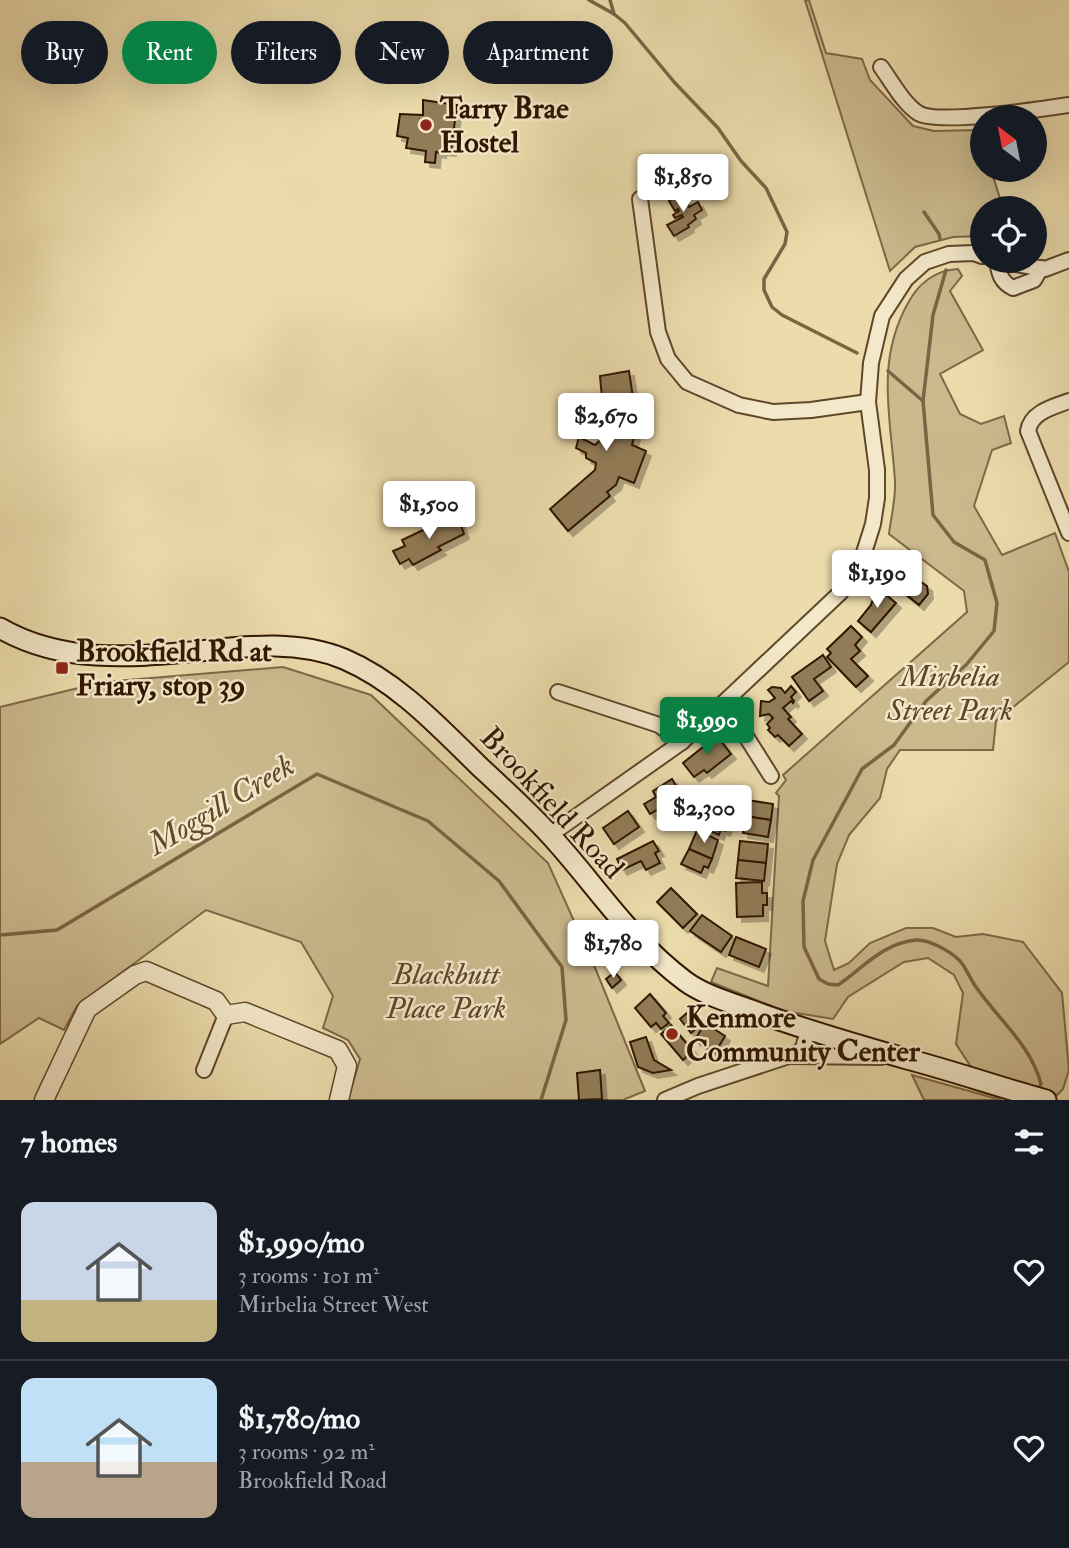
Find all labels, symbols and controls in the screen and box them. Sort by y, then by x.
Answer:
chip: Buy [21,21,108,84]
chip: Rent [122,21,217,84]
chip: Filters [231,21,341,84]
chip: New [355,21,449,84]
chip: Apartment [463,21,613,84]
place label: Tarry Brae Hostel [439,90,569,161]
north arrow [970,105,1046,182]
map controls [970,105,1047,273]
marker: Tarry Brae Hostel [418,117,434,133]
pin: $1,850 [626,154,740,214]
text: $1,850 [653,162,713,191]
button: locate [970,196,1047,273]
pin: $2,670 [549,393,663,453]
text: $2,670 [574,401,638,430]
pin: $1,500 [372,482,486,541]
text: $1,500 [399,489,459,518]
pin: $1,190 [820,550,934,610]
text: $1,190 [848,558,906,587]
place label: Brookfield Rd at Friary, stop 39 [76,633,272,704]
park label: Mirbelia Street Park [886,658,1013,729]
marker: Brookfield Rd at Friary, stop 39 [54,660,70,676]
pin: $1,990 [650,698,764,757]
text: $1,990 [676,705,738,734]
street label: Brookfield Road [472,719,632,887]
water label: Moggill Creek [139,746,302,865]
pin: $2,300 [647,786,761,845]
text: $2,300 [673,793,735,822]
pin: $1,780 [556,920,670,980]
text: $1,780 [584,928,642,957]
park label: Blackbutt Place Park [385,956,506,1027]
place label: Kenmore Community Center [686,999,921,1070]
marker: Kenmore Community Center [664,1026,680,1042]
icon: filters [1010,1123,1048,1161]
text: 7 homes [21,1124,117,1161]
text: $1,990/mo [238,1224,364,1261]
icon: home [77,1230,161,1314]
icon: heart [1010,1253,1048,1291]
text: 3 rooms · 101 m² [238,1261,379,1290]
text: Mirbelia Street West [238,1290,429,1319]
text: $1,780/mo [238,1400,360,1437]
icon: home [77,1406,161,1490]
icon: heart [1010,1429,1048,1467]
text: 3 rooms · 92 m² [238,1437,375,1466]
text: Brookfield Road [238,1466,387,1495]

